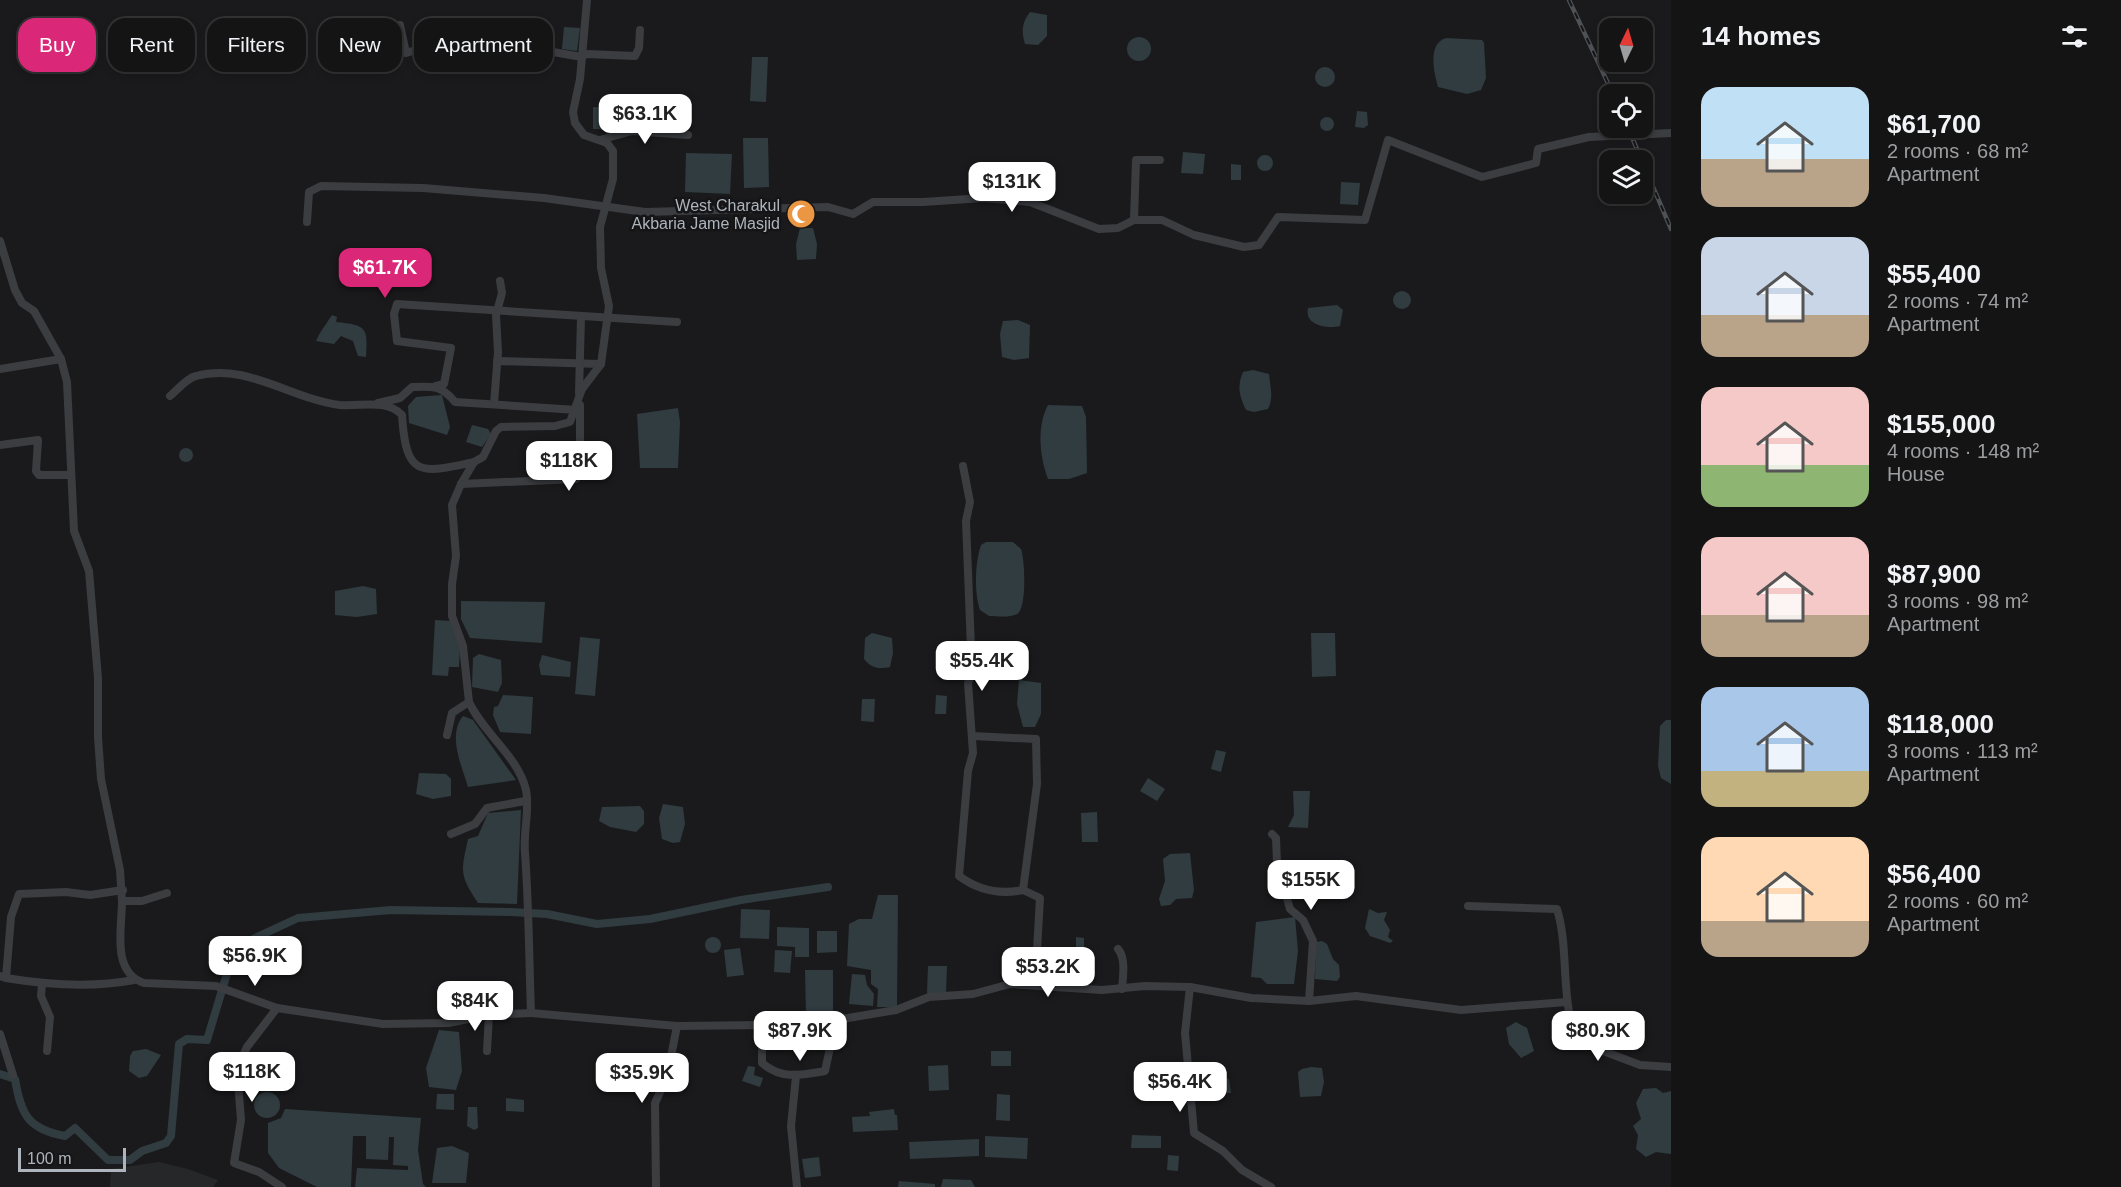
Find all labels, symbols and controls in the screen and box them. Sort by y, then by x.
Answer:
chip: Buy [18,18,96,72]
chip: Rent [108,18,195,72]
chip: Filters [207,18,306,72]
chip: New [318,18,402,72]
chip: Apartment [414,18,553,72]
north arrow [1599,18,1653,72]
map controls [1599,18,1653,204]
icon: filters [2058,20,2091,53]
text: 14 homes [1701,21,1821,51]
button: locate [1599,84,1653,138]
pin: $63.1K [596,94,694,145]
text: $63.1K [613,102,677,124]
text: $61,700 [1887,109,1981,139]
icon: home [1749,111,1821,183]
text: 2 rooms · 68 m² [1887,140,2028,162]
button: layers [1599,150,1653,204]
pin: $131K [970,162,1054,213]
text: Apartment [1887,163,1979,185]
text: $131K [983,170,1041,192]
place label: West Charakul Akbaria Jame Masjid [632,197,780,232]
mosque icon: West Charakul Akbaria Jame Masjid [785,198,817,230]
pin: $61.7K [336,248,434,299]
text: $61.7K [353,256,417,278]
text: $55,400 [1887,259,1981,289]
icon: home [1749,261,1821,333]
text: 2 rooms · 74 m² [1887,290,2028,312]
text: Apartment [1887,313,1979,335]
text: $155,000 [1887,409,1995,439]
icon: home [1749,411,1821,483]
text: 4 rooms · 148 m² [1887,440,2039,462]
pin: $118K [527,441,611,492]
text: $118K [540,449,598,471]
text: House [1887,463,1945,485]
text: $87,900 [1887,559,1981,589]
icon: home [1749,561,1821,633]
text: 3 rooms · 98 m² [1887,590,2028,612]
text: Apartment [1887,613,1979,635]
pin: $55.4K [933,641,1031,692]
text: $55.4K [950,649,1014,671]
text: $118,000 [1887,709,1994,739]
icon: home [1749,711,1821,783]
text: 3 rooms · 113 m² [1887,740,2038,762]
text: Apartment [1887,763,1979,785]
text: $56,400 [1887,859,1981,889]
pin: $155K [1269,860,1353,911]
icon: home [1749,861,1821,933]
text: $155K [1282,868,1340,890]
text: 2 rooms · 60 m² [1887,890,2028,912]
text: Apartment [1887,913,1979,935]
pin: $56.9K [206,936,304,987]
text: $56.9K [223,944,287,966]
pin: $53.2K [999,947,1097,998]
text: $53.2K [1016,955,1080,977]
pin: $84K [439,981,511,1032]
text: $84K [451,989,499,1011]
pin: $87.9K [751,1011,849,1062]
pin: $80.9K [1549,1011,1647,1062]
text: $87.9K [768,1019,832,1041]
text: $80.9K [1566,1019,1630,1041]
pin: $118K [210,1052,294,1103]
pin: $35.9K [593,1053,691,1104]
text: $118K [223,1060,281,1082]
text: $35.9K [610,1061,674,1083]
pin: $56.4K [1131,1062,1229,1113]
text: $56.4K [1148,1070,1212,1092]
scale bar [18,1145,126,1172]
text: 100 m [27,1150,71,1167]

